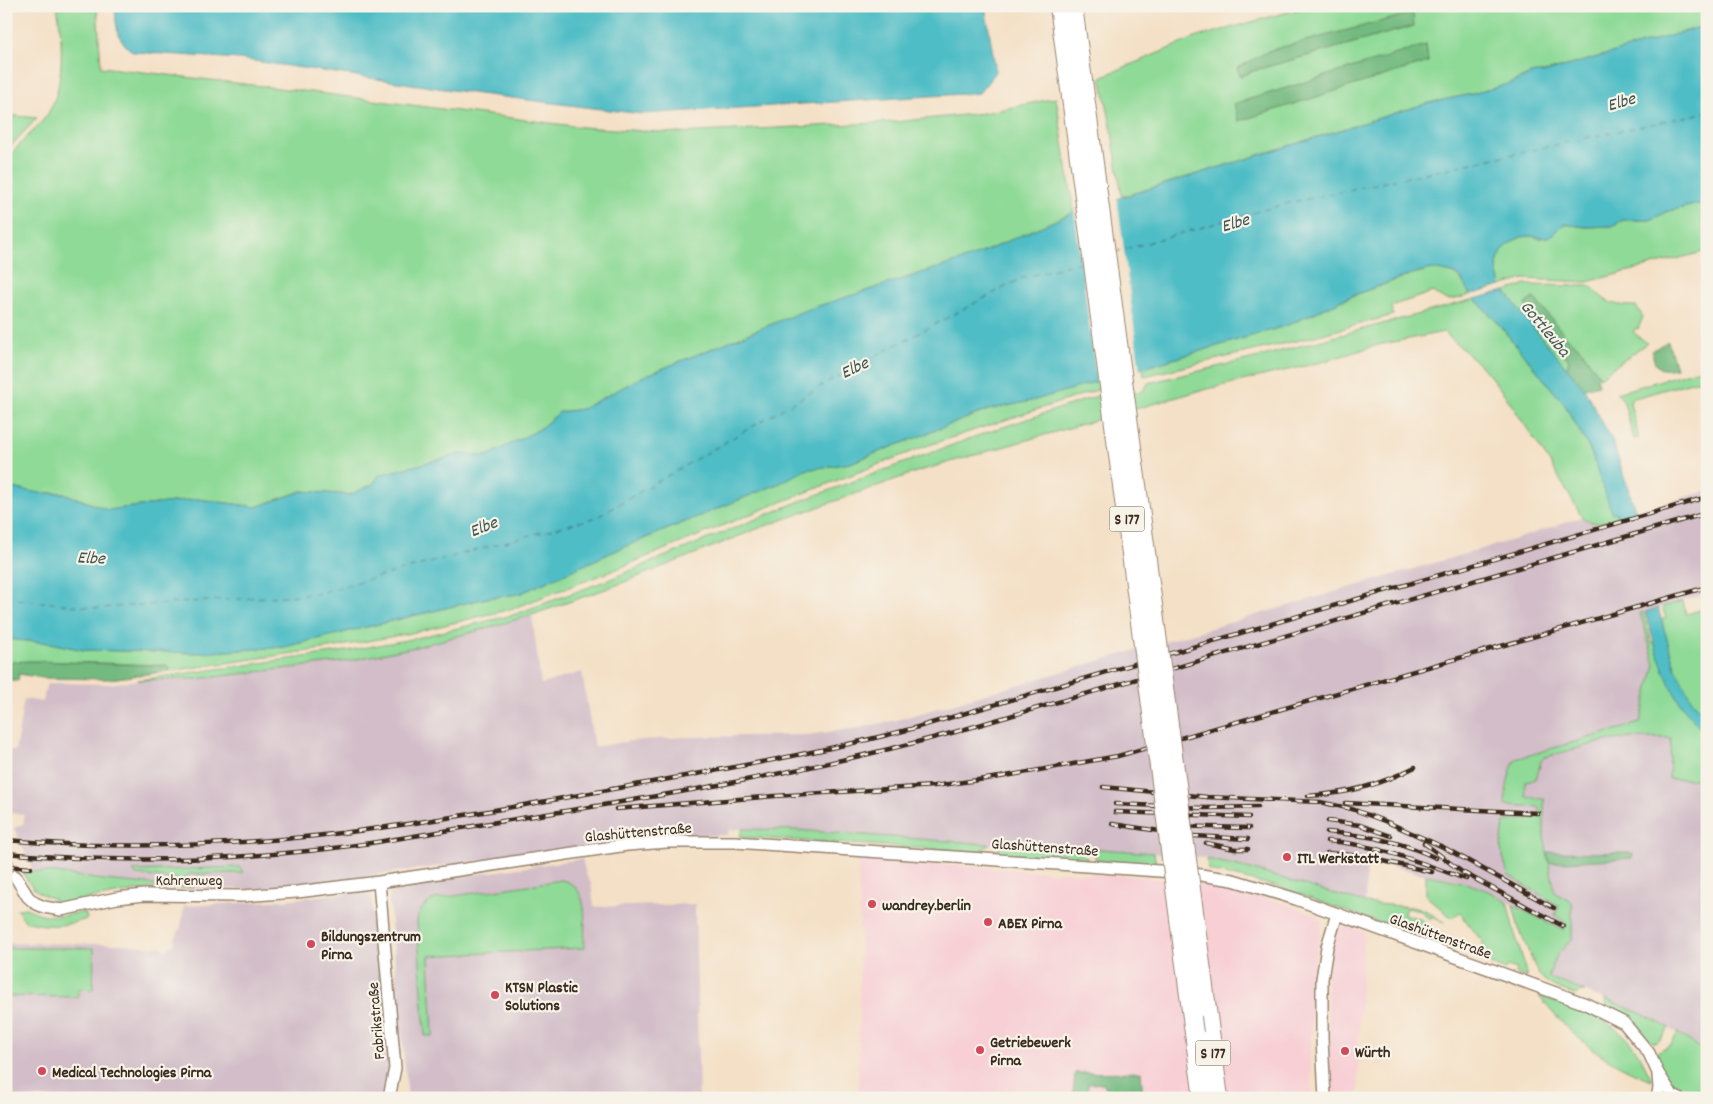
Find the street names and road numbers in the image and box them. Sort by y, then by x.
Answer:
road number: S 177 [1110,506,1144,532]
street label: Glashüttenstraße [584,817,693,850]
street label: Glashüttenstraße [990,833,1099,864]
street label: Kahrenweg [156,870,222,893]
street label: Glashüttenstraße [1386,908,1494,967]
street label: Fabrikstraße [363,981,392,1060]
road number: S 177 [1196,1040,1230,1066]

